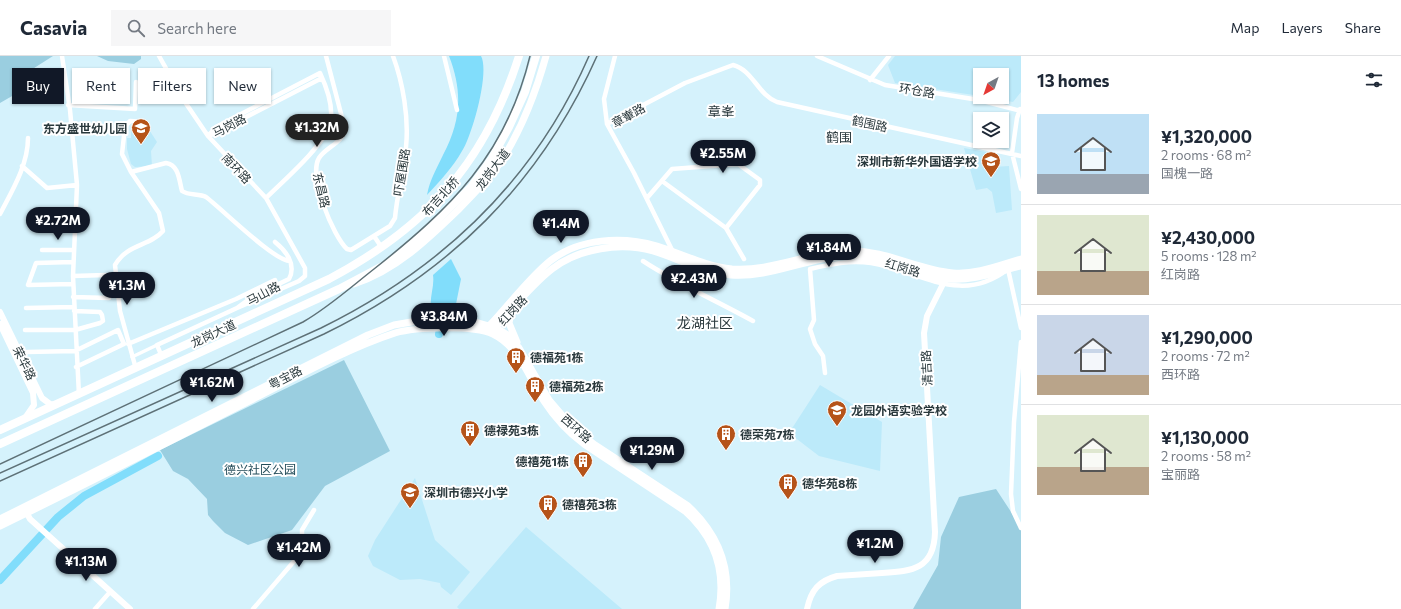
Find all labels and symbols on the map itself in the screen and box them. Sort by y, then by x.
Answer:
north arrow [973,68,1009,104]
street label: 环仓路 [898,80,936,100]
street label: 章輋路 [609,100,647,130]
district label: 章峯 [708,103,735,119]
street label: 马岗路 [210,111,248,139]
street label: 鹤围路 [851,112,889,134]
pin: ¥1.32M [284,114,350,148]
school or university icon: 东方盛世幼儿园 [130,117,152,145]
place label: 东方盛世幼儿园 [43,121,127,135]
district label: 鹤围 [826,129,852,145]
pin: ¥2.55M [690,140,756,174]
street label: 龙岗大道 [472,146,512,192]
street label: 吓屋围路 [390,147,412,197]
street label: 南环路 [220,150,254,186]
school or university icon: 深圳市新华外国语学校 [980,150,1002,178]
place label: 深圳市新华外国语学校 [857,154,977,168]
street label: 东昌路 [311,171,333,209]
street label: 布吉北桥 [419,173,461,219]
pin: ¥2.72M [25,207,91,241]
pin: ¥1.4M [533,210,589,244]
pin: ¥1.84M [796,234,862,268]
street label: 红岗路 [884,255,922,279]
pin: ¥2.43M [661,265,727,299]
pin: ¥1.3M [99,272,155,306]
street label: 马山路 [244,278,282,308]
street label: 红岗路 [495,292,529,328]
pin: ¥3.84M [411,303,477,337]
district label: 龙湖社区 [677,314,733,331]
street label: 龙岗大道 [188,317,238,349]
street label: 荣华路 [11,344,39,382]
building icon: 德福苑1栋 [505,346,527,374]
place label: 德福苑1栋 [530,350,583,364]
street label: 清吉路 [918,350,934,386]
street label: 粤宝路 [266,363,304,391]
pin: ¥1.62M [179,369,245,403]
building icon: 德福苑2栋 [524,375,546,403]
place label: 德福苑2栋 [549,379,604,393]
school or university icon: 龙园外语实验学校 [826,399,848,427]
place label: 龙园外语实验学校 [851,403,947,417]
street label: 西环路 [559,411,595,445]
building icon: 德禄苑3栋 [459,419,481,447]
place label: 德禄苑3栋 [484,423,539,437]
building icon: 德荣苑7栋 [715,423,737,451]
place label: 德荣苑7栋 [740,427,795,441]
pin: ¥1.29M [619,437,685,471]
building icon: 德禧苑1栋 [572,450,594,478]
place label: 德禧苑1栋 [516,454,569,468]
park label: 德兴社区公园 [224,462,296,476]
building icon: 德华苑8栋 [777,472,799,500]
place label: 德华苑8栋 [802,476,857,490]
school or university icon: 深圳市德兴小学 [399,481,421,509]
place label: 深圳市德兴小学 [424,485,508,499]
building icon: 德禧苑3栋 [537,493,559,521]
place label: 德禧苑3栋 [562,497,617,511]
pin: ¥1.2M [847,530,903,564]
pin: ¥1.42M [266,534,332,568]
pin: ¥1.13M [53,548,119,582]

